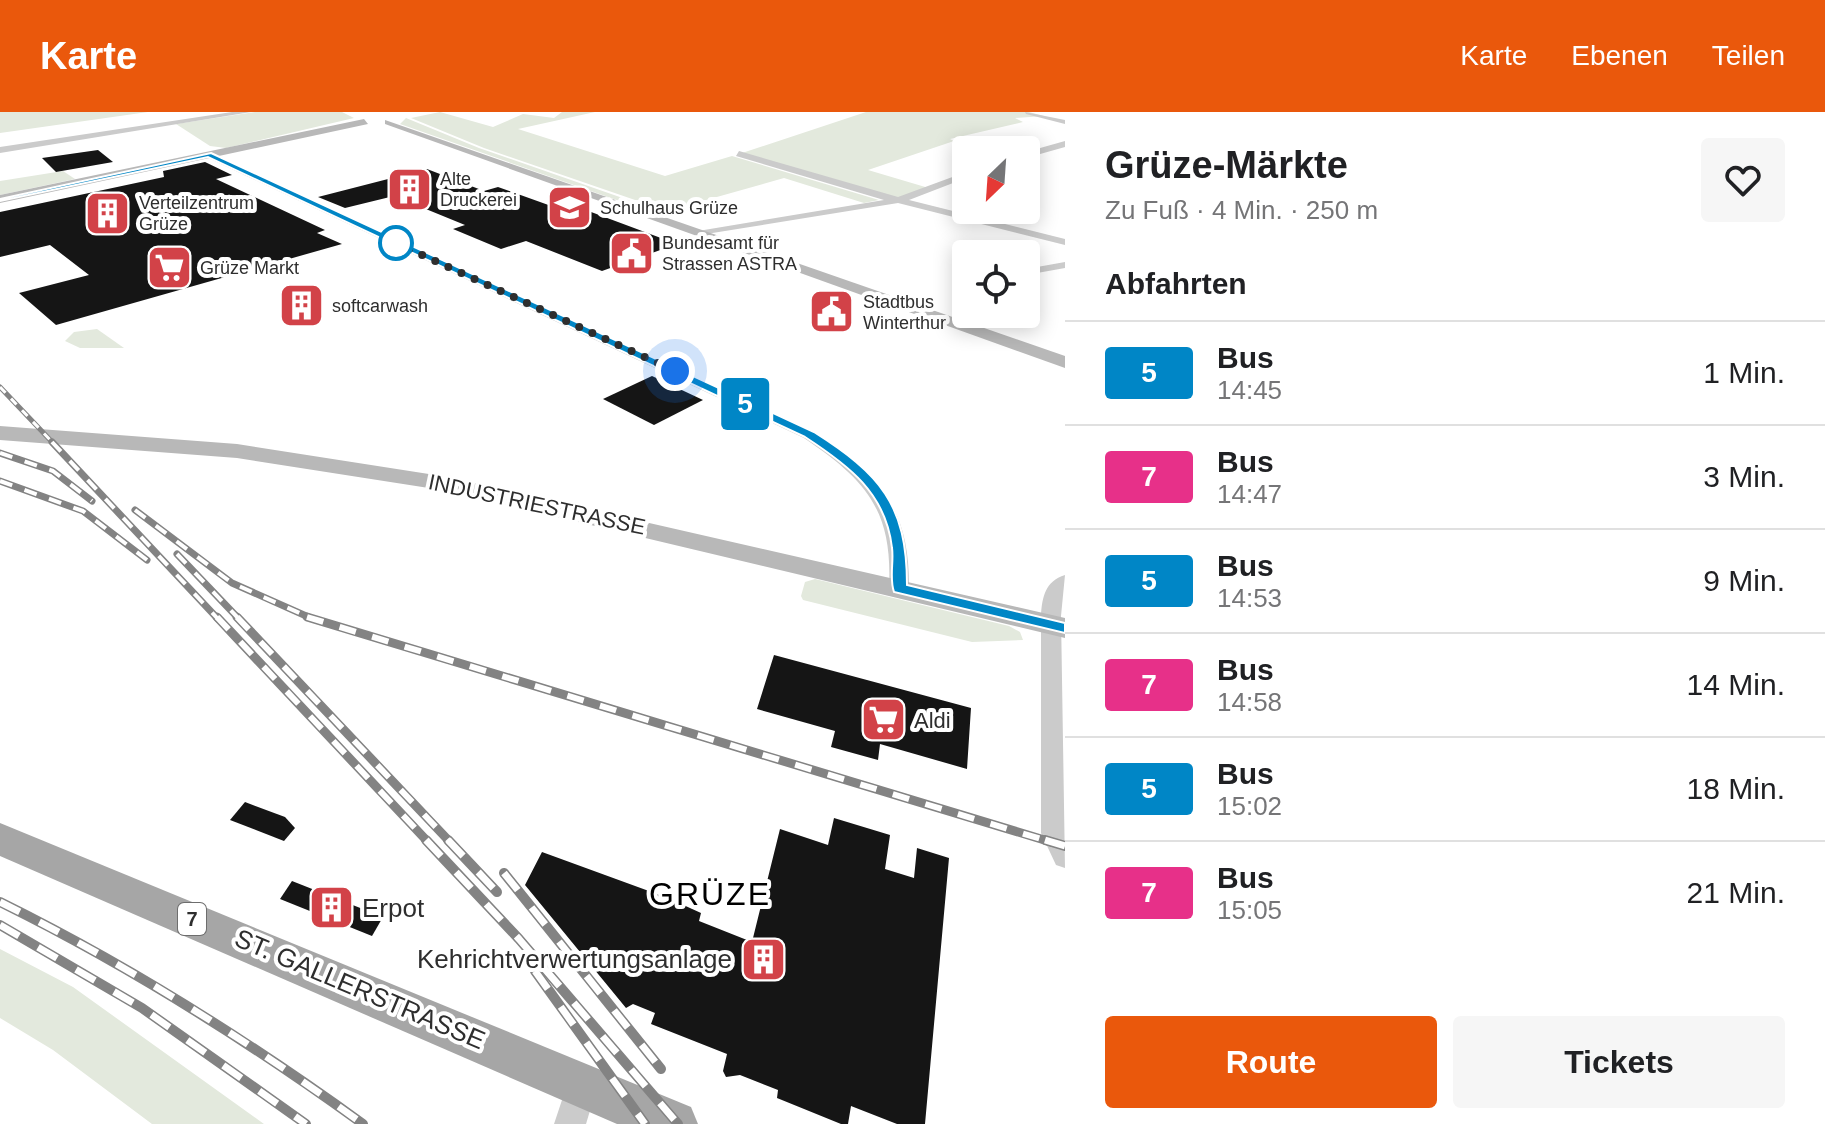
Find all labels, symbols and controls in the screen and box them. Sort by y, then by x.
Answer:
text: Karte [40,35,137,77]
text: Karte [1460,40,1527,71]
text: Ebenen [1571,40,1668,71]
text: Teilen [1712,40,1785,71]
north arrow [952,136,1040,224]
map controls [952,136,1040,328]
button: heart [1701,138,1785,222]
text: Grüze-Märkte [1105,144,1348,186]
building icon: Alte Druckerei [385,165,433,213]
place label: Alte Druckerei [440,169,517,210]
school or university icon: Schulhaus Grüze [545,184,593,232]
building icon: Verteilzentrum Grüze [84,189,132,237]
place label: Verteilzentrum Grüze [139,193,254,234]
text: Zu Fuß · 4 Min. · 250 m [1105,195,1378,225]
place label: Schulhaus Grüze [600,198,738,218]
unlabelled marker [379,226,413,260]
public building icon: Bundesamt für Strassen ASTRA [607,229,655,277]
place label: Bundesamt für Strassen ASTRA [662,233,797,274]
button: locate [952,240,1040,328]
supermarket icon: Grüze Markt [145,244,193,292]
place label: Grüze Markt [200,258,299,278]
text: Abfahrten [1105,267,1247,300]
building icon: softcarwash [277,282,325,330]
public building icon: Stadtbus Winterthur [808,288,856,336]
place label: Stadtbus Winterthur [863,292,946,333]
place label: softcarwash [332,296,428,316]
text: Bus [1217,341,1274,374]
your location [655,351,695,391]
text: 1 Min. [1703,356,1785,389]
text: 5 [1141,357,1157,388]
text: 14:45 [1217,375,1282,405]
line badge: 5 [719,378,771,430]
text: 5 [737,388,753,419]
text: Bus [1217,445,1274,478]
text: 3 Min. [1703,460,1785,493]
text: 7 [1141,461,1157,492]
street label: INDUSTRIESTRASSE [426,469,648,540]
text: 14:47 [1217,479,1282,509]
text: Bus [1217,549,1274,582]
text: 9 Min. [1703,564,1785,597]
text: 5 [1141,565,1157,596]
text: 14:53 [1217,583,1282,613]
text: Bus [1217,653,1274,686]
text: 14 Min. [1687,668,1785,701]
text: 7 [1141,669,1157,700]
text: 14:58 [1217,687,1282,717]
supermarket icon: Aldi [859,696,907,744]
place label: Aldi [914,708,951,733]
text: Bus [1217,757,1274,790]
text: 18 Min. [1687,772,1785,805]
text: 5 [1141,773,1157,804]
text: 15:02 [1217,791,1282,821]
text: Bus [1217,861,1274,894]
district label: GRÜZE [649,876,771,912]
text: 21 Min. [1687,876,1785,909]
text: 7 [1141,877,1157,908]
building icon: Erpot [307,884,355,932]
place label: Erpot [362,893,425,923]
text: 15:05 [1217,895,1282,925]
road number: 7 [178,903,206,935]
street label: ST. GALLERSTRASSE [230,923,490,1055]
building icon: Kehrichtverwertungsanlage [739,935,787,983]
place label: Kehrichtverwertungsanlage [417,944,732,974]
button: Route [1105,1016,1437,1108]
button: Tickets [1453,1016,1785,1108]

